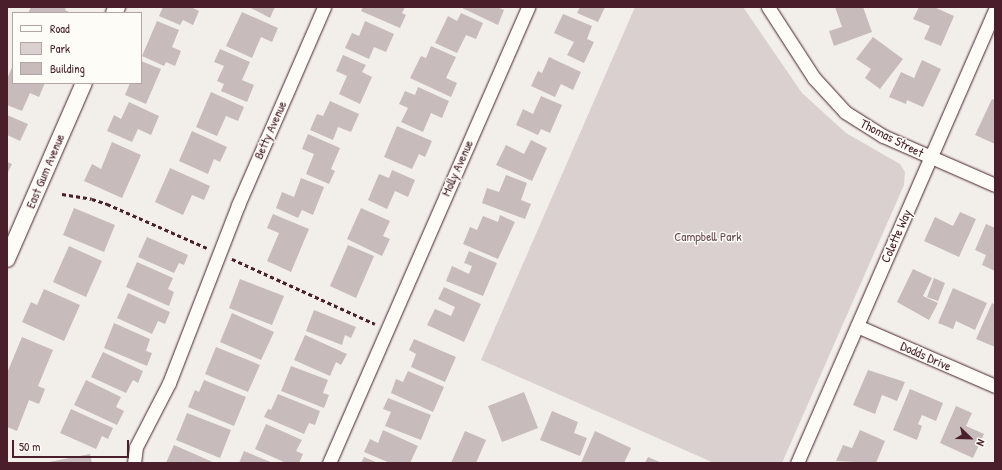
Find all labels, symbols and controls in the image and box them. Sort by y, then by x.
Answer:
legend [12,12,142,84]
text: Road [50,20,70,37]
text: Park [50,40,70,57]
text: Building [50,60,85,77]
street label: Betty Avenue [250,98,290,162]
street label: Thomas Street [858,115,926,161]
street label: East Gum Avenue [22,131,68,211]
street label: Molly Avenue [438,137,476,199]
street label: Colette Way [877,207,915,265]
park label: Campbell Park [674,228,742,244]
street label: Dodds Drive [898,338,954,374]
north arrow [950,418,990,458]
scale bar [14,432,131,458]
text: N [973,437,989,448]
text: 50 m [19,438,40,455]

